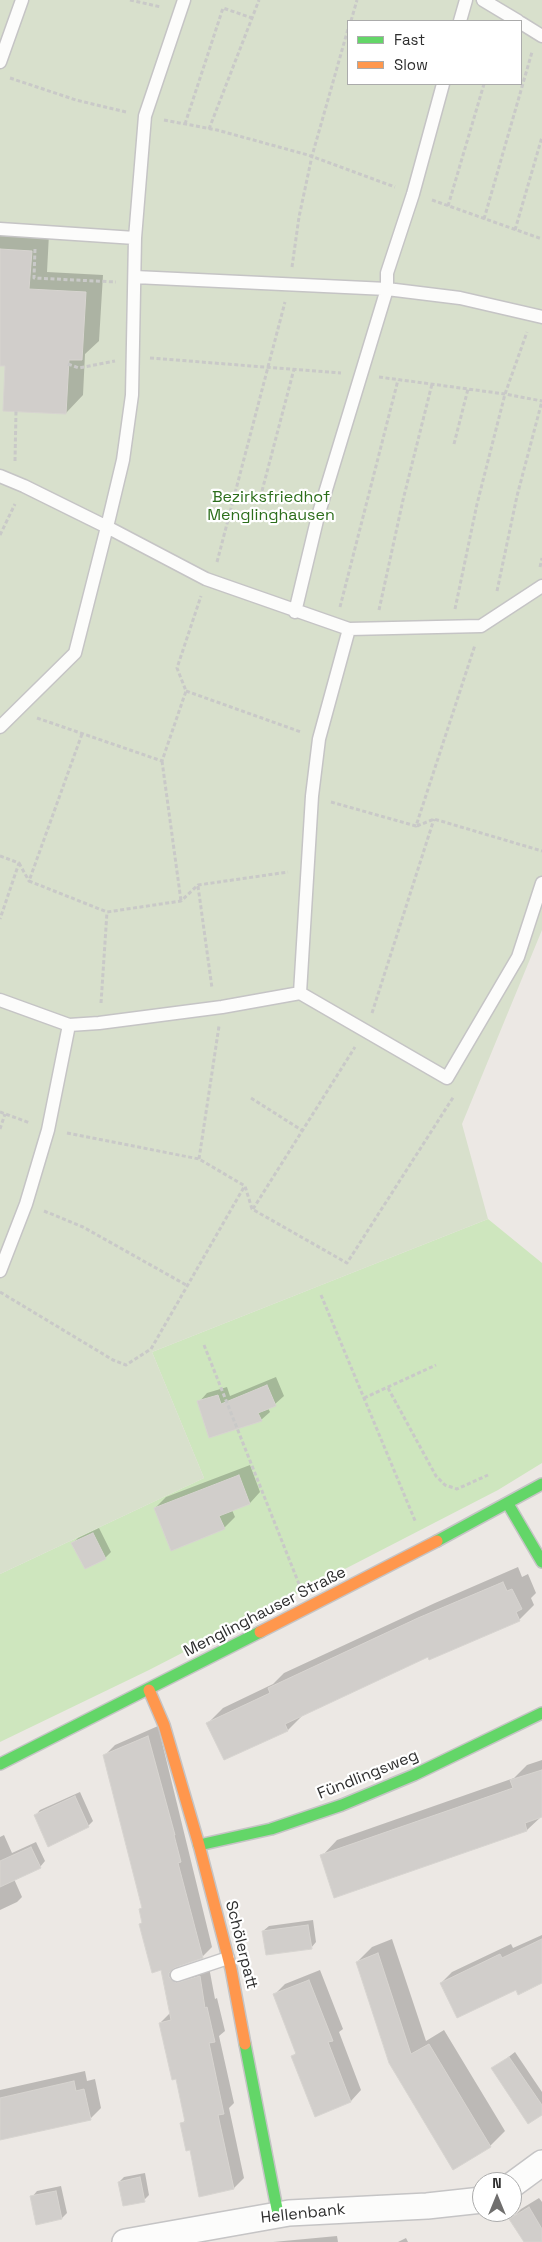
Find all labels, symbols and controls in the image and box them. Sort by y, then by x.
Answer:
legend [347,20,522,85]
text: Fast [394,30,425,49]
text: Slow [394,55,428,74]
park label: Bezirksfriedhof Menglinghausen [207,488,335,526]
street label: Menglinghauser Straße [181,1563,349,1661]
street label: Fündlingsweg [315,1746,421,1804]
street label: Schölerpatt [221,1899,261,1991]
north arrow [472,2172,522,2222]
text: N [492,2174,502,2192]
street label: Hellenbank [260,2200,346,2228]

